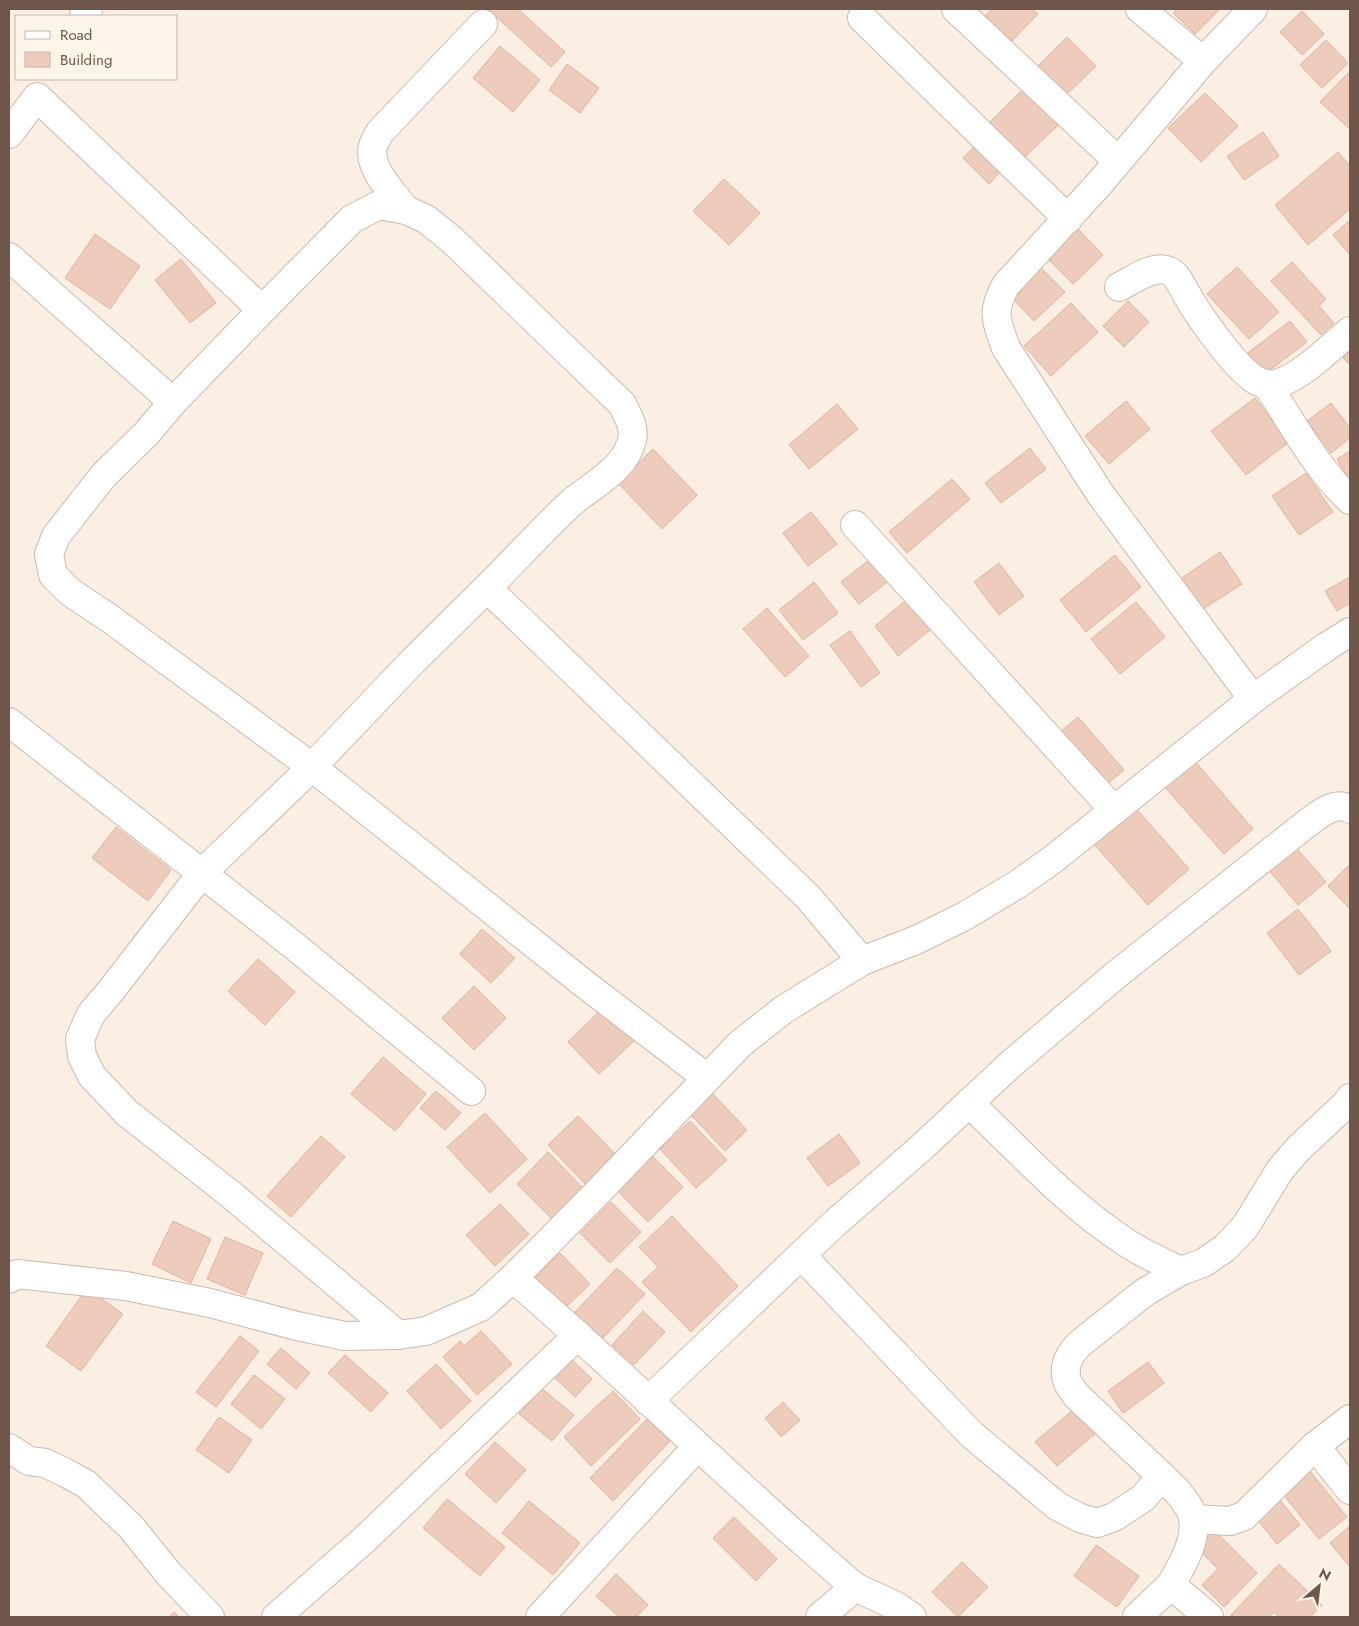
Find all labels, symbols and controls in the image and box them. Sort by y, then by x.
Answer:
legend [15,15,178,80]
text: Road [60,24,92,46]
text: Building [60,49,112,71]
north arrow [1294,1561,1344,1611]
text: N [1315,1563,1335,1586]

